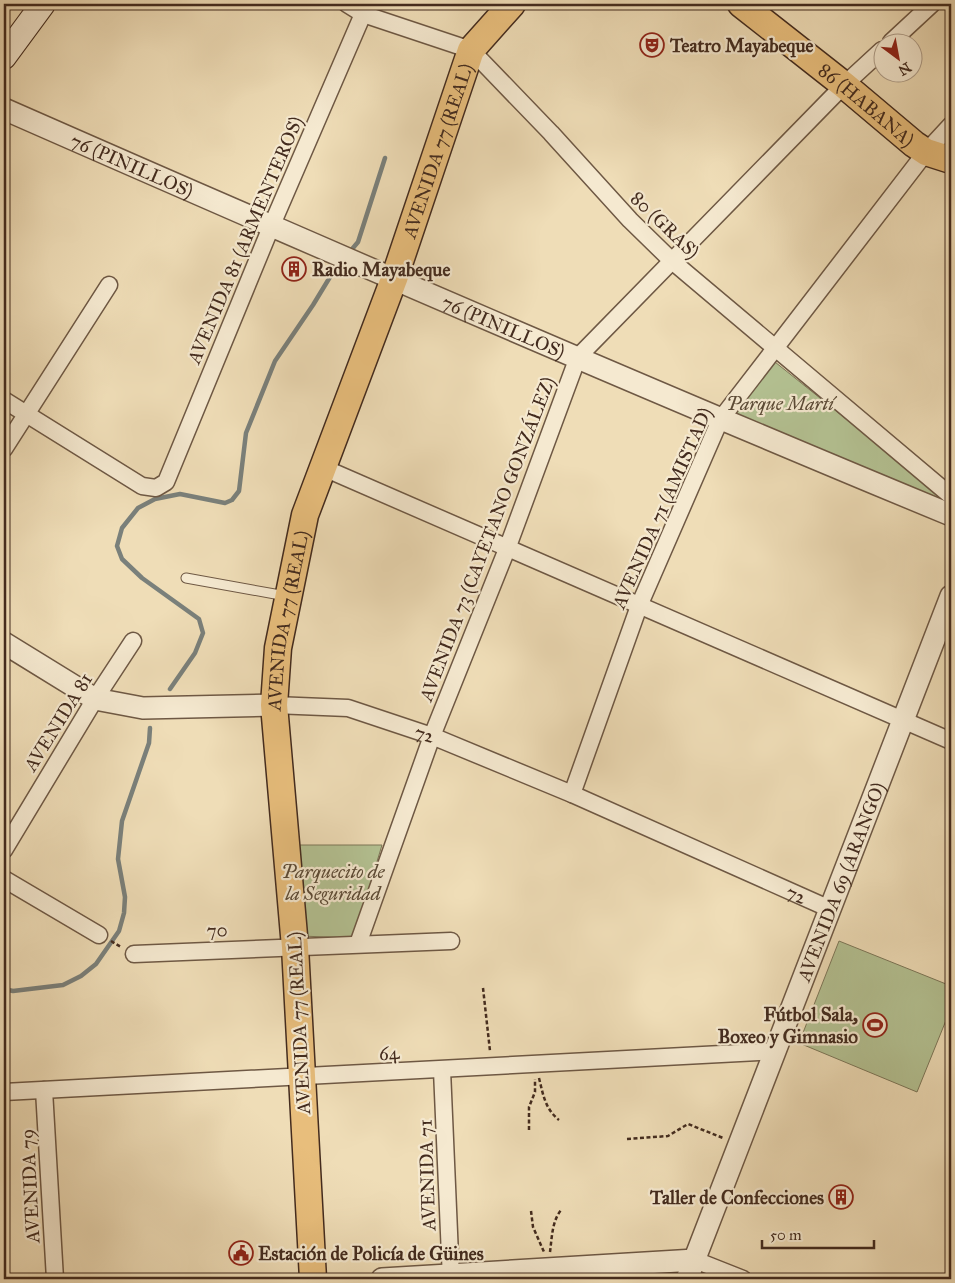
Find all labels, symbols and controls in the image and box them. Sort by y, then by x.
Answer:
theatre icon: Teatro Mayabeque [639,32,665,58]
north arrow [872,32,922,82]
place label: Teatro Mayabeque [669,34,814,58]
street label: 86 (HABANA) [814,59,920,151]
street label: AVENIDA 77 (REAL) [397,60,478,242]
street label: AVENIDA 81 (ARMENTEROS) [182,113,309,369]
street label: 76 (PINILLOS) [67,128,197,203]
street label: 80 (GRAS) [625,187,704,264]
building icon: Radio Mayabeque [281,256,307,282]
place label: Radio Mayabeque [312,258,450,282]
street label: 76 (PINILLOS) [439,290,569,364]
street label: AVENIDA 73 (CAYETANO GONZÁLEZ) [413,373,561,706]
park label: Parque Martí [726,392,837,415]
street label: AVENIDA 71 (AMISTAD) [607,404,718,614]
street label: AVENIDA 77 (REAL) [262,528,314,713]
street label: AVENIDA 81 [18,669,97,776]
street label: 72 [412,720,438,748]
street label: AVENIDA 69 (ARANGO) [791,779,890,986]
park label: Parquecito de la Seguridad [281,860,386,905]
street label: 72 [783,880,811,909]
street label: 70 [206,918,228,942]
street label: AVENIDA 77 (REAL) [283,931,316,1116]
place label: Fútbol Sala, Boxeo y Gimnasio [718,1003,858,1049]
sports icon: Fútbol Sala, Boxeo y Gimnasio [862,1012,888,1038]
street label: 64 [378,1041,400,1065]
street label: AVENIDA 71 [414,1119,440,1232]
street label: AVENIDA 79 [16,1128,45,1245]
building icon: Taller de Confecciones [828,1184,854,1210]
place label: Taller de Confecciones [649,1186,824,1209]
scale bar [762,1218,875,1250]
text: 50 m [770,1226,802,1244]
public building icon: Estación de Policía de Güines [228,1240,254,1266]
place label: Estación de Policía de Güines [258,1242,484,1265]

